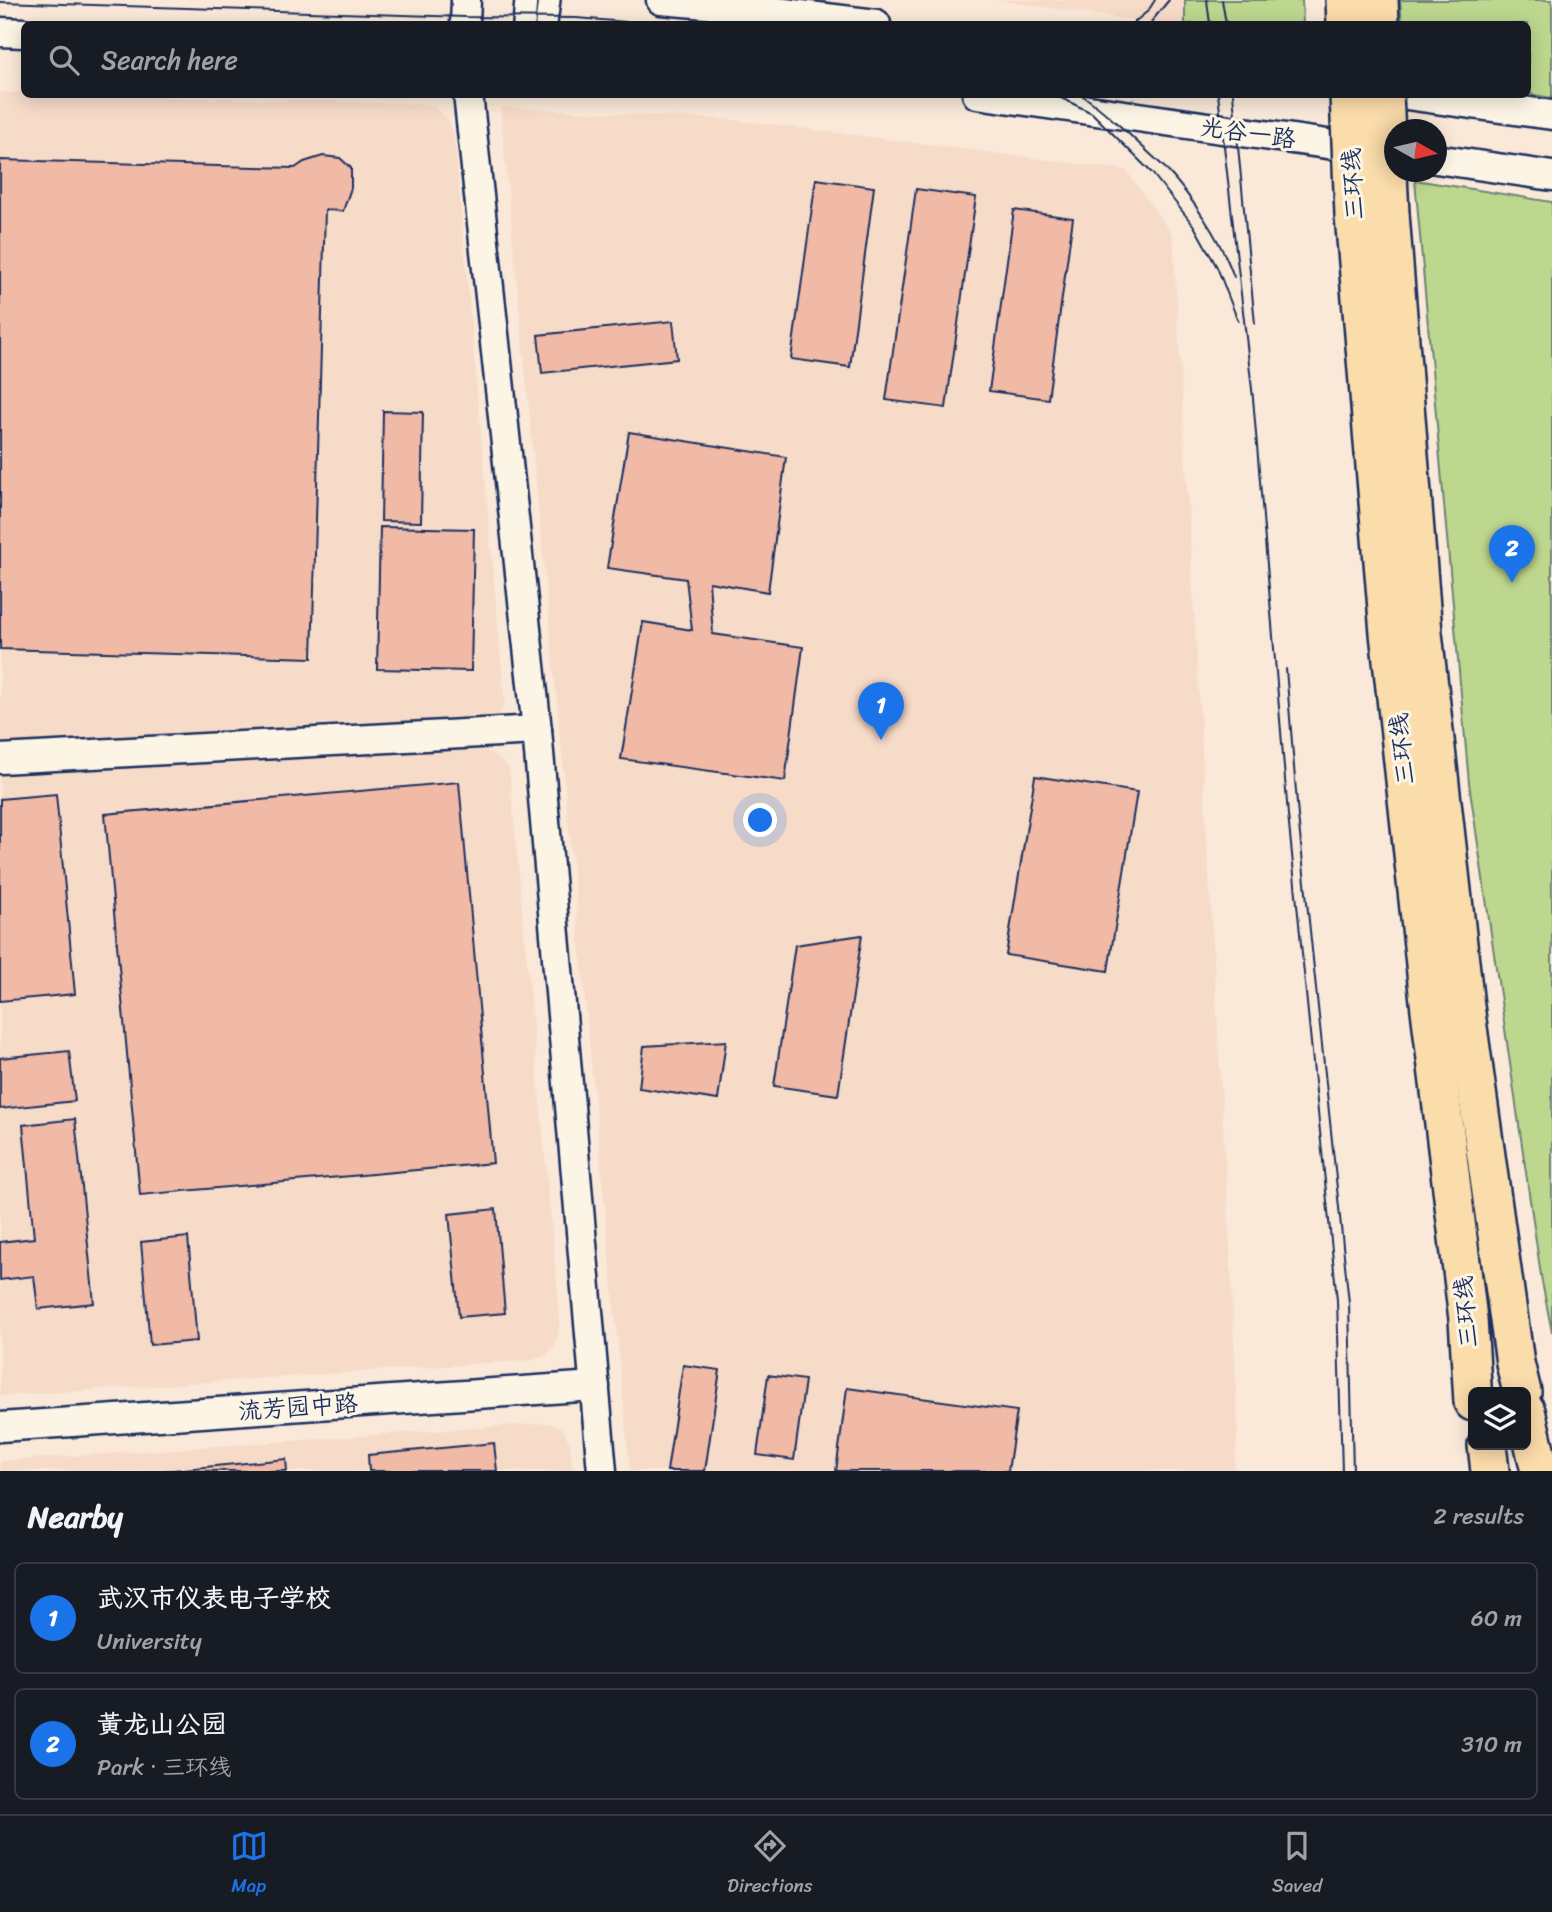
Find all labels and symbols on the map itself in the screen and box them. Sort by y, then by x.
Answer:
street label: 光谷一路 [1198,106,1298,160]
north arrow [1384,119,1447,182]
street label: 三环线 [1330,147,1376,221]
pin: 2 [1489,525,1535,583]
pin: 1 [858,682,904,740]
street label: 三环线 [1377,711,1427,787]
your location [743,803,777,837]
street label: 三环线 [1442,1274,1490,1350]
street label: 流芳园中路 [237,1382,359,1432]

